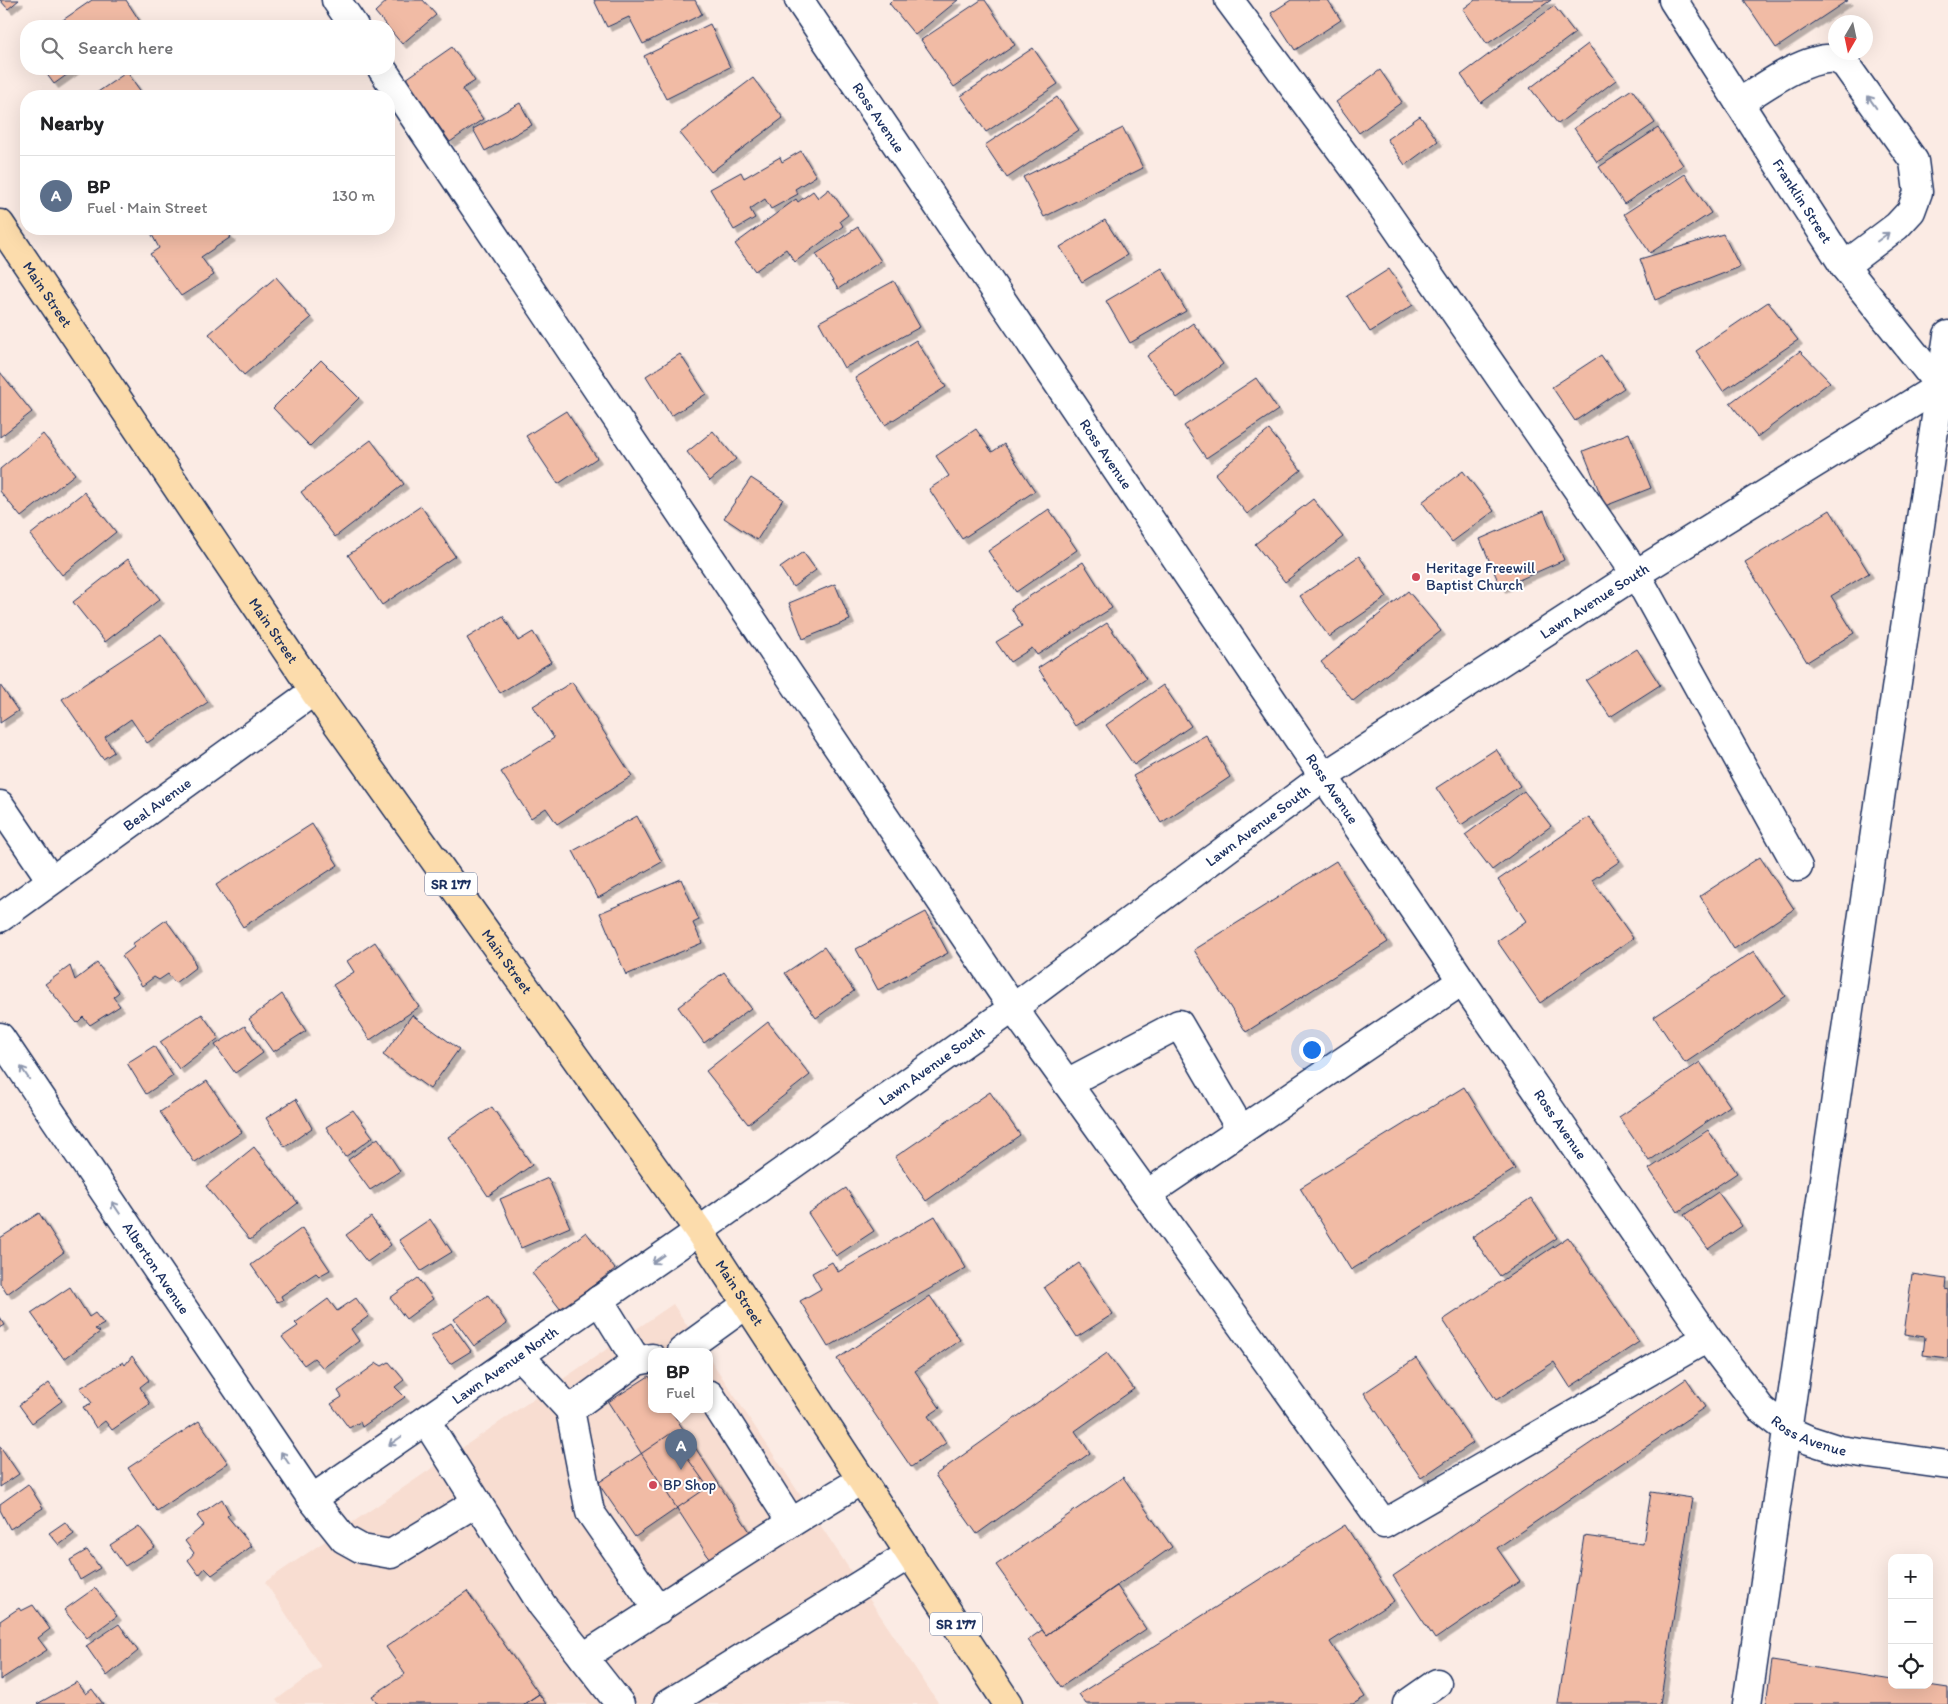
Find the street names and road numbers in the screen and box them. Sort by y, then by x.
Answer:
street label: Ross Avenue [848,79,909,156]
street label: Franklin Street [1769,156,1836,247]
street label: Main Street [19,258,76,331]
street label: Ross Avenue [1076,415,1136,493]
street label: Lawn Avenue South [1537,559,1652,643]
street label: Main Street [245,594,302,667]
street label: Ross Avenue [1302,750,1362,827]
street label: Beal Avenue [120,774,195,835]
street label: Lawn Avenue South [1202,781,1314,870]
road number: SR 177 [425,872,477,896]
street label: Main Street [478,926,536,998]
street label: Lawn Avenue South [875,1022,988,1110]
street label: Ross Avenue [1530,1086,1591,1163]
street label: Alberton Avenue [119,1219,194,1318]
street label: Main Street [711,1257,768,1330]
street label: Lawn Avenue North [449,1322,562,1408]
street label: Ross Avenue [1767,1411,1847,1460]
road number: SR 177 [930,1612,982,1636]

